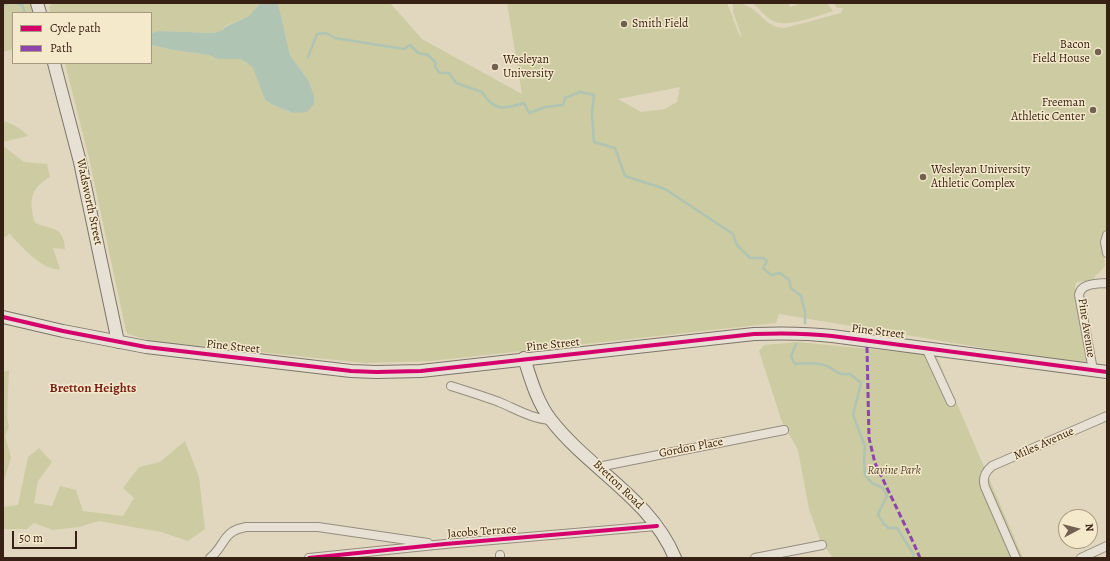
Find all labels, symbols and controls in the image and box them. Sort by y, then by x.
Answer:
legend [12,12,152,64]
place label: Smith Field [632,17,688,31]
marker: Smith Field [619,19,629,29]
text: Cycle path [50,20,101,36]
place label: Bacon Field House [1032,38,1090,66]
text: Path [50,40,72,56]
marker: Bacon Field House [1093,47,1103,57]
place label: Wesleyan University [503,53,554,81]
marker: Wesleyan University [490,62,500,72]
place label: Freeman Athletic Center [1011,96,1085,124]
marker: Freeman Athletic Center [1088,105,1098,115]
street label: Wadsworth Street [73,157,105,247]
place label: Wesleyan University Athletic Complex [931,163,1030,191]
marker: Wesleyan University Athletic Complex [918,172,928,182]
street label: Pine Avenue [1074,297,1098,359]
street label: Pine Street [850,322,906,342]
street label: Pine Street [526,335,580,355]
street label: Pine Street [206,337,260,357]
district label: Bretton Heights [50,381,136,397]
street label: Miles Avenue [1012,424,1076,464]
street label: Gordon Place [658,435,724,461]
street label: Bretton Road [590,457,646,513]
park label: Ravine Park [867,464,921,478]
north arrow [1058,509,1098,549]
street label: Jacobs Terrace [447,522,517,542]
scale bar [14,523,79,549]
text: N [1081,523,1097,532]
text: 50 m [19,530,43,546]

